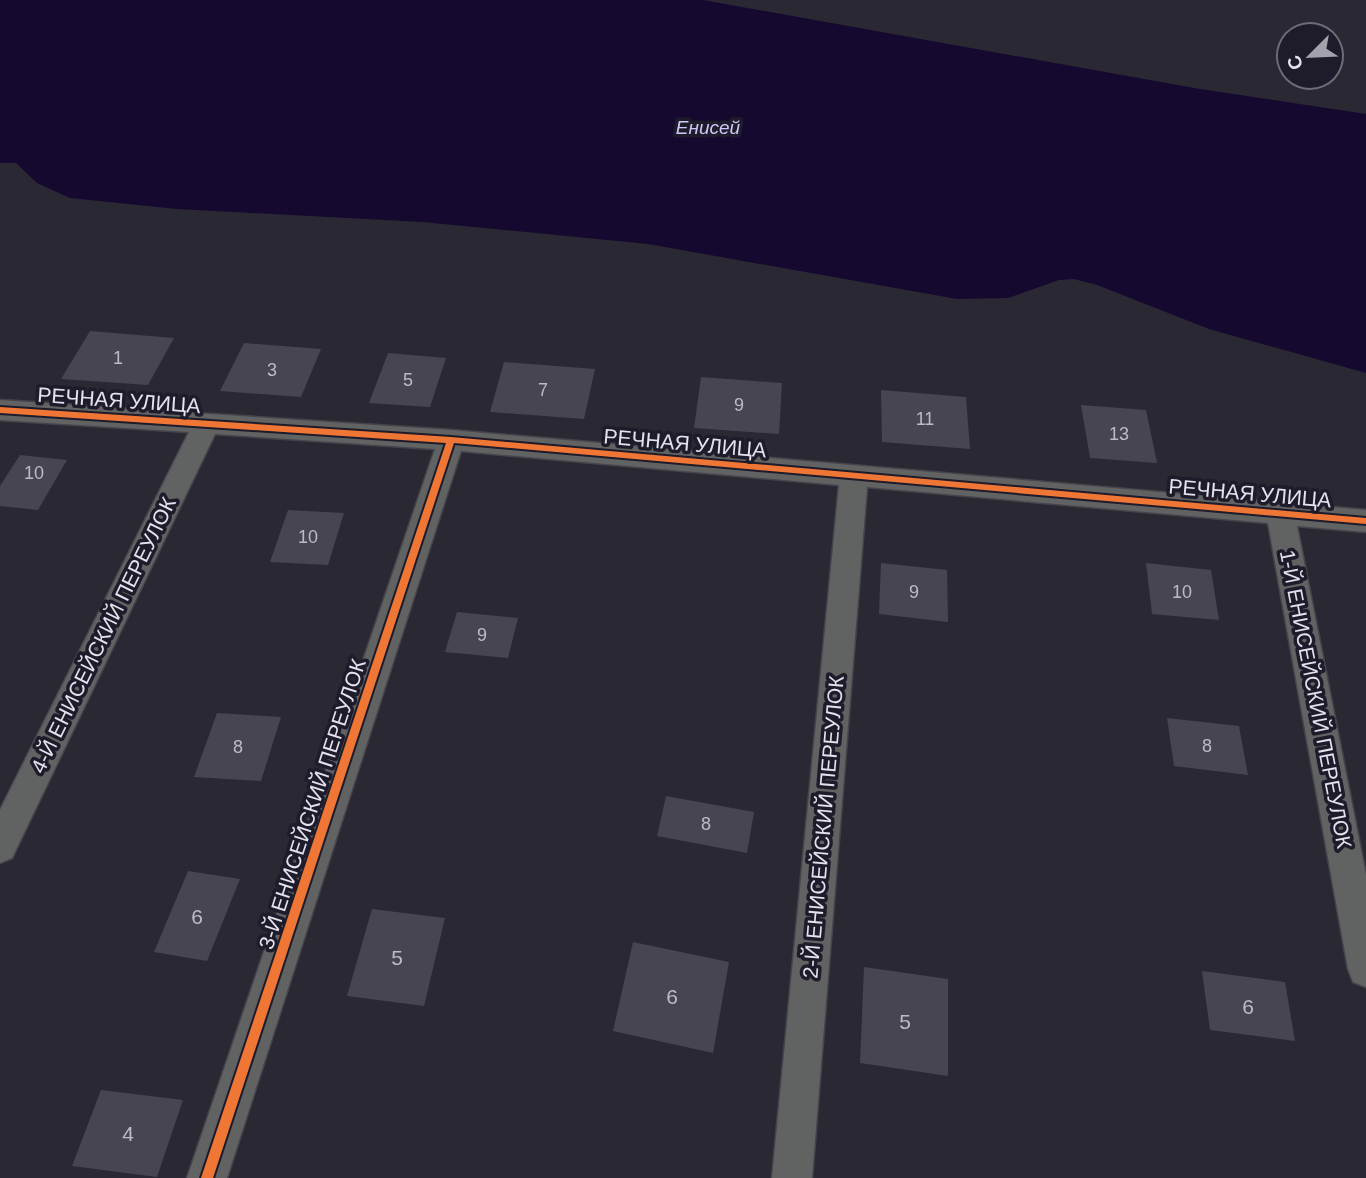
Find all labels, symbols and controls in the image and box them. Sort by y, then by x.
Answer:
north arrow [1275,21,1345,91]
text: С [1282,52,1307,73]
water label: Енисей [676,117,741,138]
house number: 1 [113,348,123,368]
house number: 3 [267,360,277,380]
house number: 5 [403,370,413,390]
house number: 7 [538,380,548,400]
street label: РЕЧНАЯ УЛИЦА [37,383,201,417]
house number: 9 [734,395,744,415]
house number: 11 [916,409,934,429]
street label: РЕЧНАЯ УЛИЦА [603,424,767,462]
house number: 13 [1109,424,1129,444]
house number: 10 [24,463,44,483]
street label: РЕЧНАЯ УЛИЦА [1168,474,1332,512]
street label: 4-Й ЕНИСЕЙСКИЙ ПЕРЕУЛОК [26,493,180,777]
house number: 10 [298,527,318,547]
street label: 1-Й ЕНИСЕЙСКИЙ ПЕРЕУЛОК [1276,548,1356,851]
house number: 9 [909,582,919,602]
house number: 10 [1172,582,1192,602]
house number: 9 [477,625,487,645]
street label: 3-Й ЕНИСЕЙСКИЙ ПЕРЕУЛОК [254,655,370,952]
street label: 2-Й ЕНИСЕЙСКИЙ ПЕРЕУЛОК [798,674,848,979]
house number: 8 [1202,736,1212,756]
house number: 8 [233,737,243,757]
house number: 8 [701,814,711,834]
house number: 6 [191,905,203,928]
house number: 5 [391,946,403,969]
house number: 6 [666,985,678,1008]
house number: 6 [1242,995,1254,1018]
house number: 5 [899,1010,911,1033]
house number: 4 [122,1122,134,1145]

